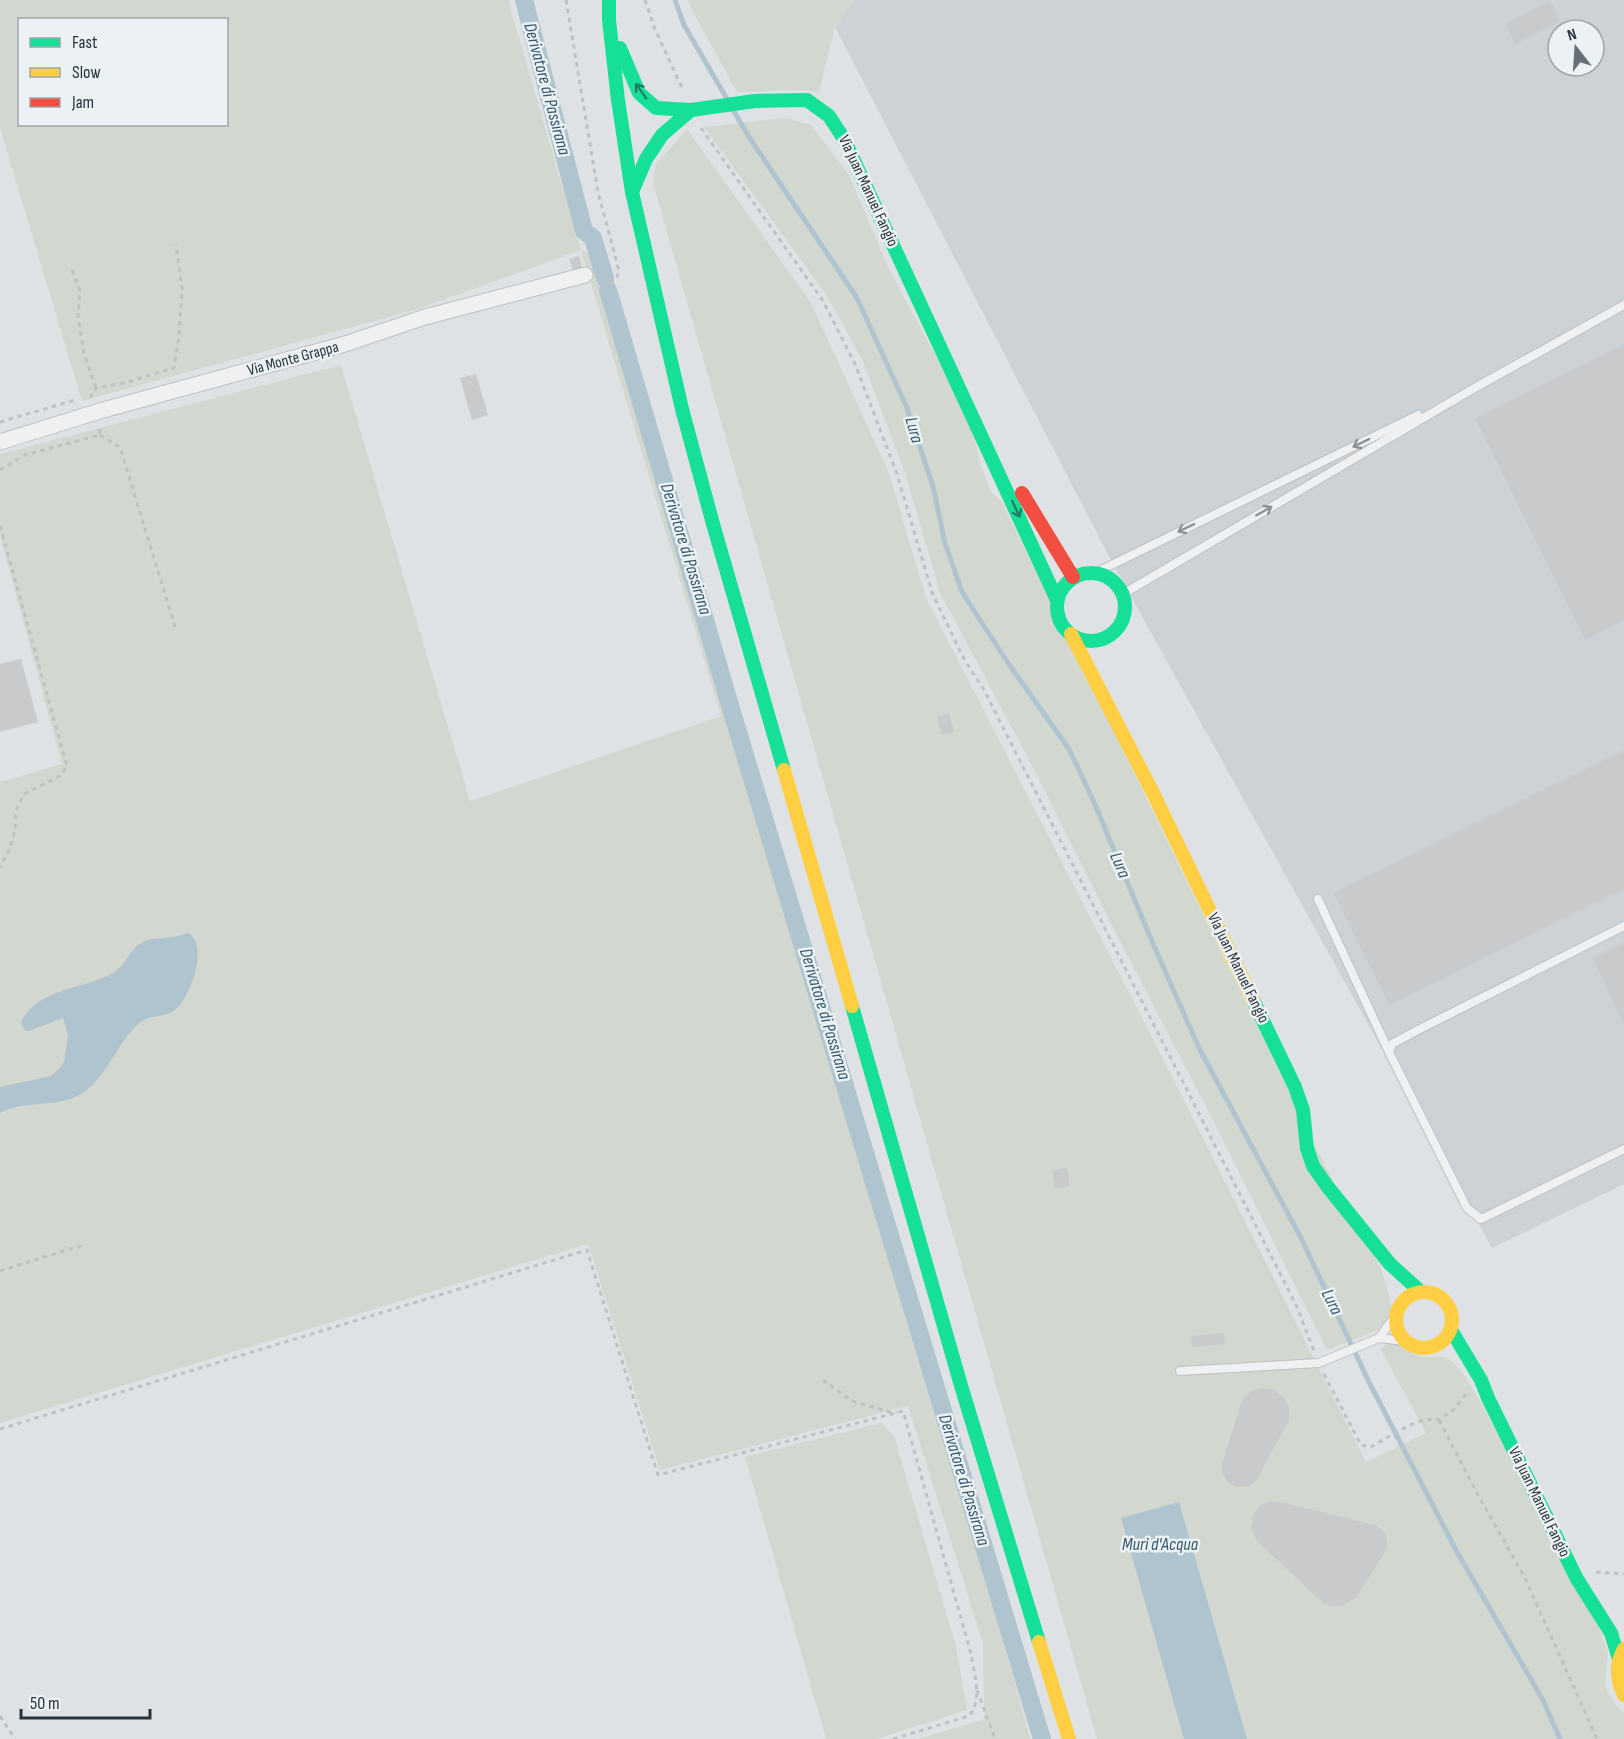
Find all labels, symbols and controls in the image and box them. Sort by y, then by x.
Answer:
legend [18,18,228,126]
north arrow [1546,18,1606,78]
water label: Derivatore di Passirana [519,21,575,158]
text: N [1565,25,1579,45]
text: Fast [72,32,98,53]
text: Slow [72,62,101,83]
one-way arrow [634,82,647,99]
text: Jam [71,92,94,113]
street label: Via Juan Manuel Fangio [834,132,902,250]
street label: Via Monte Grappa [245,338,341,380]
water label: Lura [900,415,928,446]
one-way arrow [1353,438,1371,449]
water label: Derivatore di Passirana [656,481,716,618]
one-way arrow [1010,500,1022,518]
one-way arrow [1255,505,1272,517]
one-way arrow [1177,523,1195,535]
water label: Lura [1105,849,1135,882]
street label: Via Juan Manuel Fangio [1203,910,1273,1026]
water label: Derivatore di Passirana [795,946,855,1083]
water label: Lura [1317,1286,1347,1319]
water label: Derivatore di Passirana [934,1412,994,1549]
street label: Via Juan Manuel Fangio [1504,1444,1574,1560]
water label: Muri d'Acqua [1122,1534,1199,1555]
scale bar [21,1682,150,1720]
text: 50 m [30,1693,60,1714]

